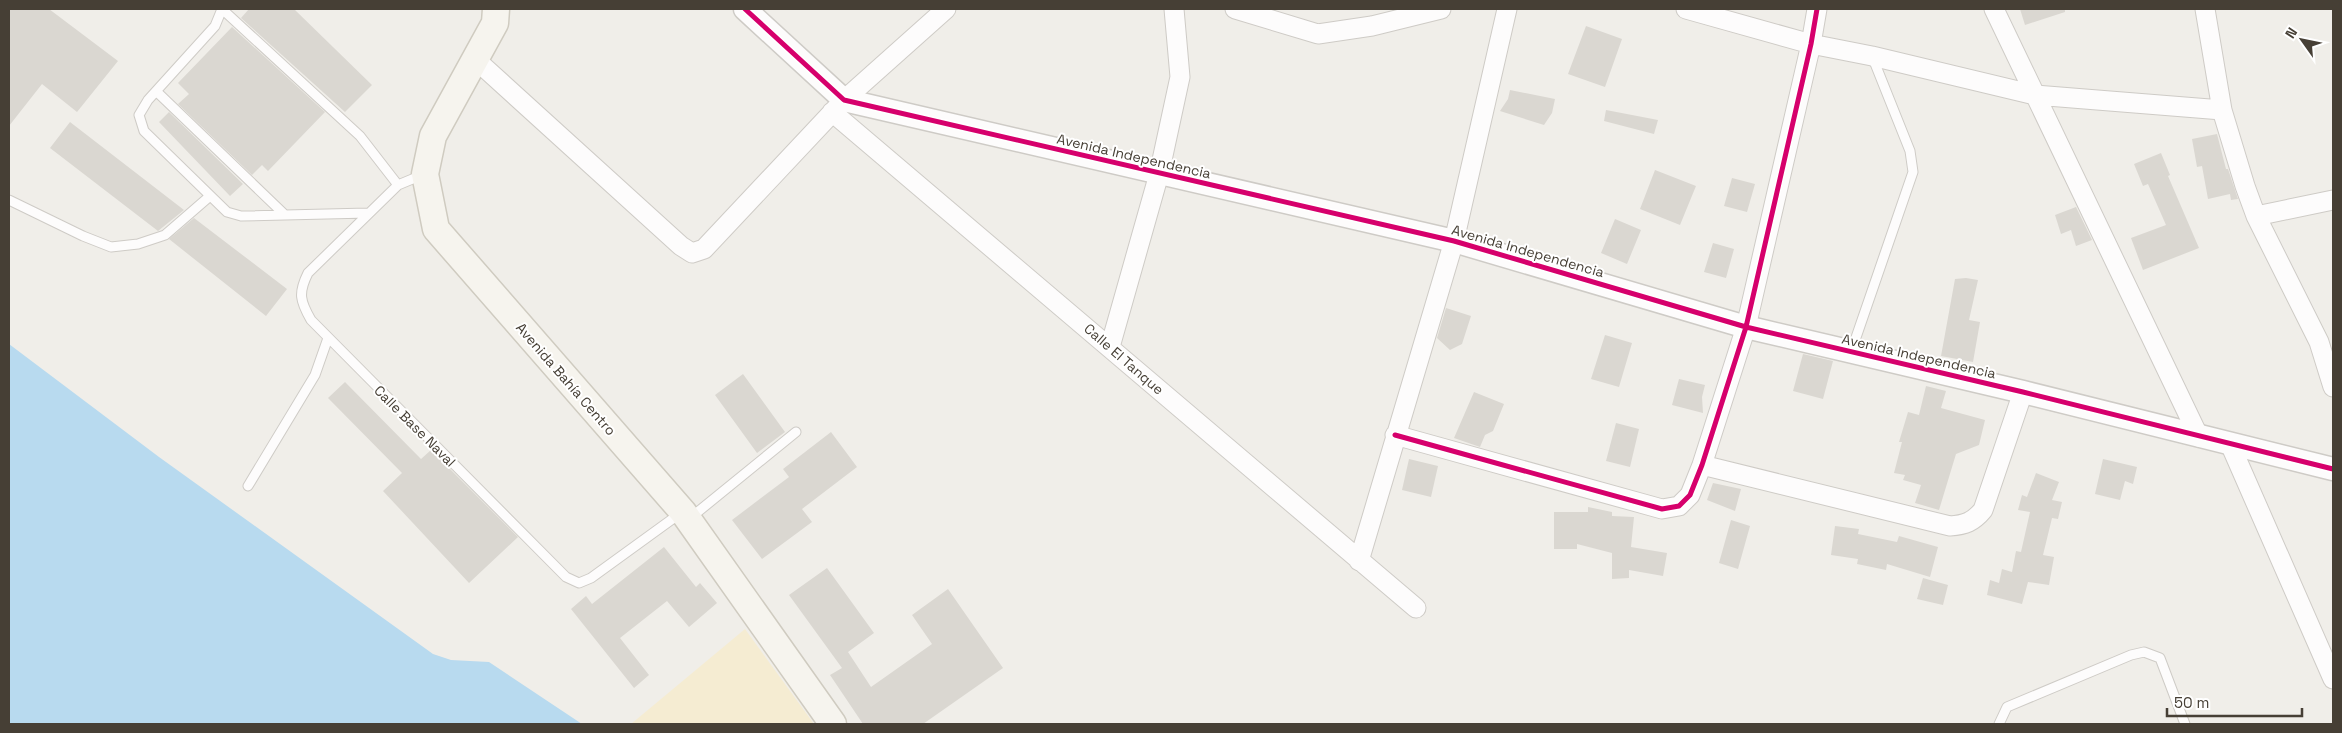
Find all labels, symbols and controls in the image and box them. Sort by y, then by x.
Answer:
north arrow [2277,15,2327,65]
text: N [2281,24,2301,42]
street label: Avenida Independencia [1055,129,1213,183]
street label: Avenida Independencia [1450,221,1606,281]
street label: Avenida Bahía Centro [512,319,620,439]
street label: Calle El Tanque [1080,319,1168,399]
street label: Avenida Independencia [1840,329,1998,383]
street label: Calle Base Naval [370,381,460,471]
scale bar [2167,686,2302,718]
text: 50 m [2174,693,2209,712]

